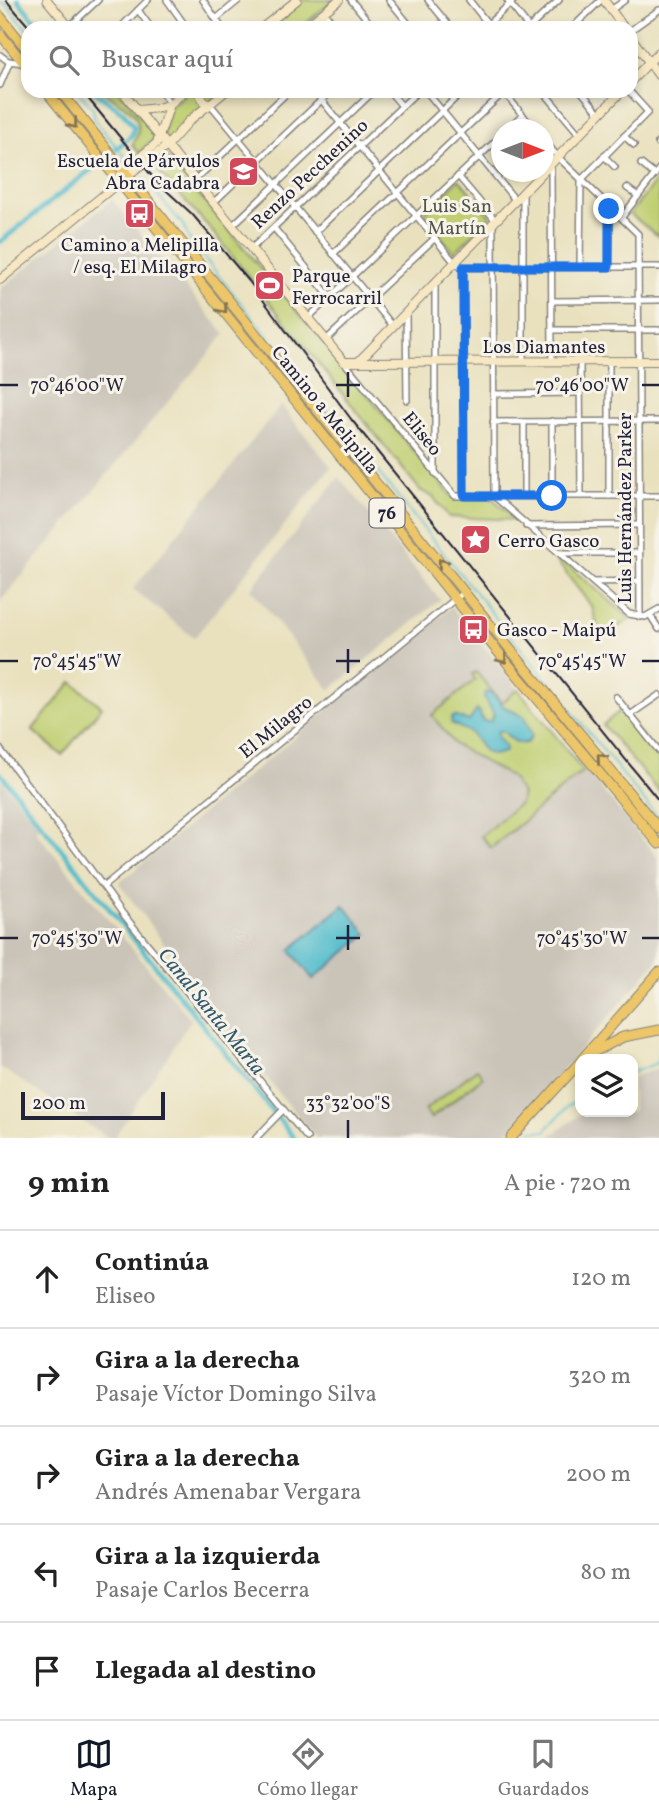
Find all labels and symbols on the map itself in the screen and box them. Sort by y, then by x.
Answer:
street label: Renzo Pecchenino [246,113,375,236]
one-way arrow [65,115,77,128]
north arrow [491,119,554,182]
place label: Escuela de Párvulos Abra Cadabra [57,149,220,197]
school or university icon: Escuela de Párvulos Abra Cadabra [226,154,260,188]
route end [593,193,624,224]
park label: Luis San Martín [422,194,492,242]
bus stop icon: Camino a Melipilla / esq. El Milagro [123,196,157,230]
place label: Camino a Melipilla / esq. El Milagro [61,233,219,281]
place label: Parque Ferrocarril [292,264,382,312]
sports icon: Parque Ferrocarril [252,269,286,303]
one-way arrow [215,301,228,314]
street label: Los Diamantes [483,335,605,361]
street label: Camino a Melipilla [265,341,384,480]
text: 70°46'00"W [30,374,124,399]
text: 70°46'00"W [535,374,629,399]
street label: Eliseo [396,407,447,462]
street label: Luis Hernández Parker [613,412,639,603]
route start [536,480,567,511]
road number: 76 [370,499,404,528]
place icon: Cerro Gasco [458,523,492,557]
place label: Cerro Gasco [498,529,599,555]
one-way arrow [437,558,450,570]
bus stop icon: Gasco - Maipú [457,612,491,646]
place label: Gasco - Maipú [497,618,616,644]
text: 70°45'45"W [33,650,121,675]
one-way arrow [495,650,507,663]
text: 70°45'45"W [538,650,626,675]
street label: El Milagro [234,690,318,765]
one-way arrow [597,754,609,767]
text: 70°45'30"W [32,927,122,952]
text: 70°45'30"W [537,927,627,952]
water label: Canal Santa Marta [150,942,271,1082]
scale bar [21,1089,164,1121]
text: 33°32'00"S [306,1092,390,1117]

